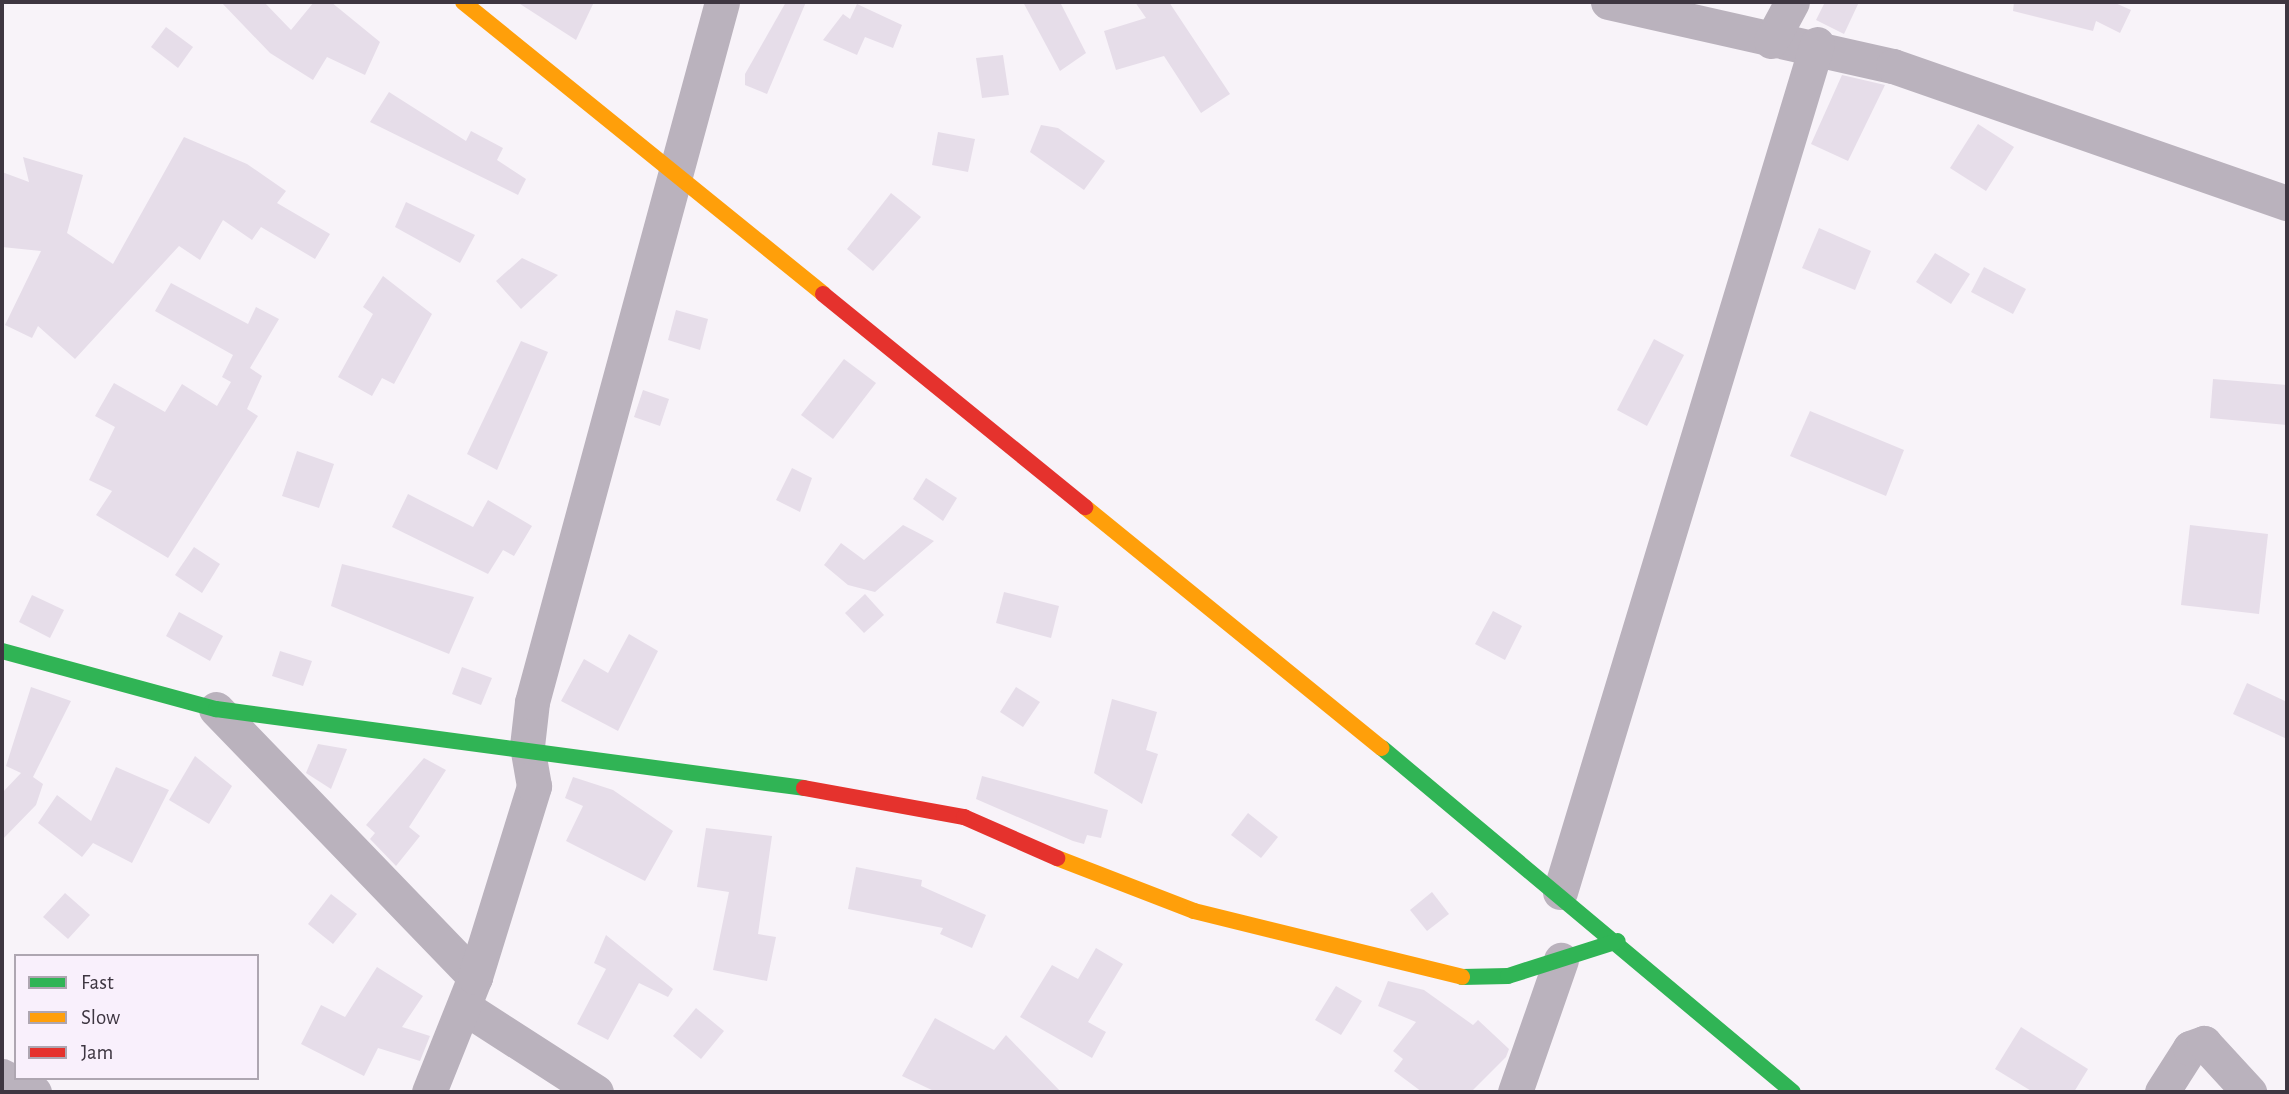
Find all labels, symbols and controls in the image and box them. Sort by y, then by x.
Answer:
legend [14,954,259,1080]
text: Fast [81,972,114,993]
text: Slow [81,1007,120,1028]
text: Jam [81,1042,113,1063]

